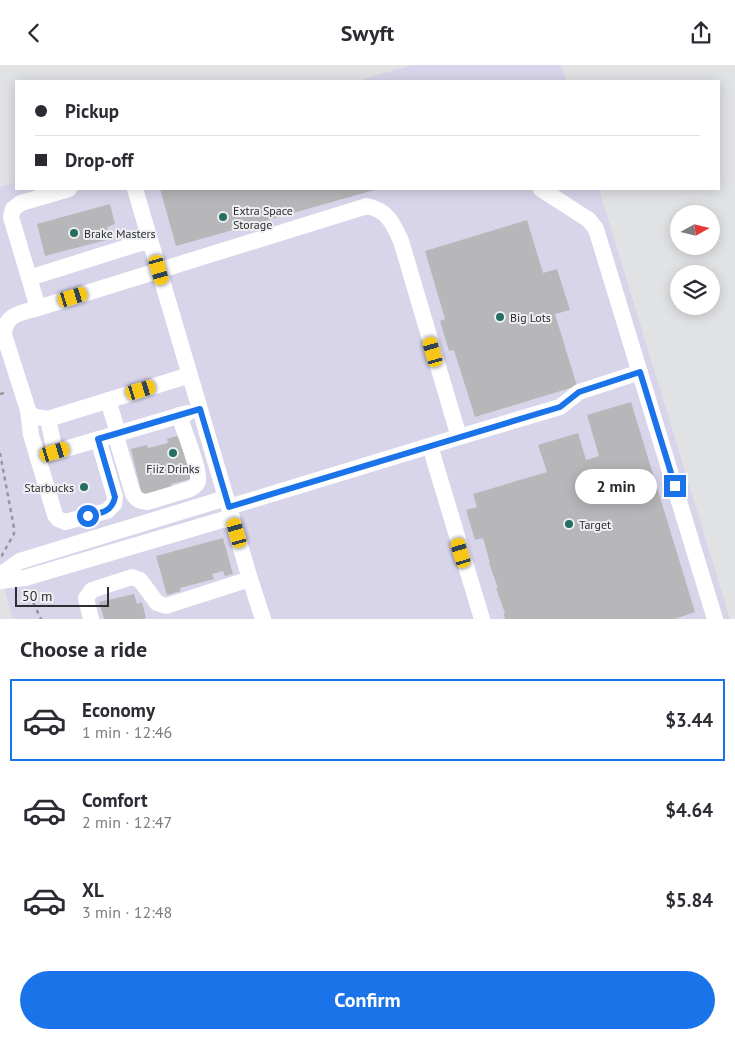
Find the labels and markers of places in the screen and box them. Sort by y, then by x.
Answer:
place label: Extra Space Storage [233,203,293,232]
marker: Extra Space Storage [217,211,229,223]
place label: Brake Masters [84,226,156,241]
marker: Brake Masters [68,227,80,239]
place label: Big Lots [510,310,551,325]
marker: Big Lots [494,311,506,323]
marker: Fiiz Drinks [167,447,179,459]
place label: Fiiz Drinks [146,461,200,476]
place label: Starbucks [24,480,74,495]
marker: Starbucks [78,481,90,493]
place label: Target [579,517,611,532]
marker: Target [563,518,575,530]

